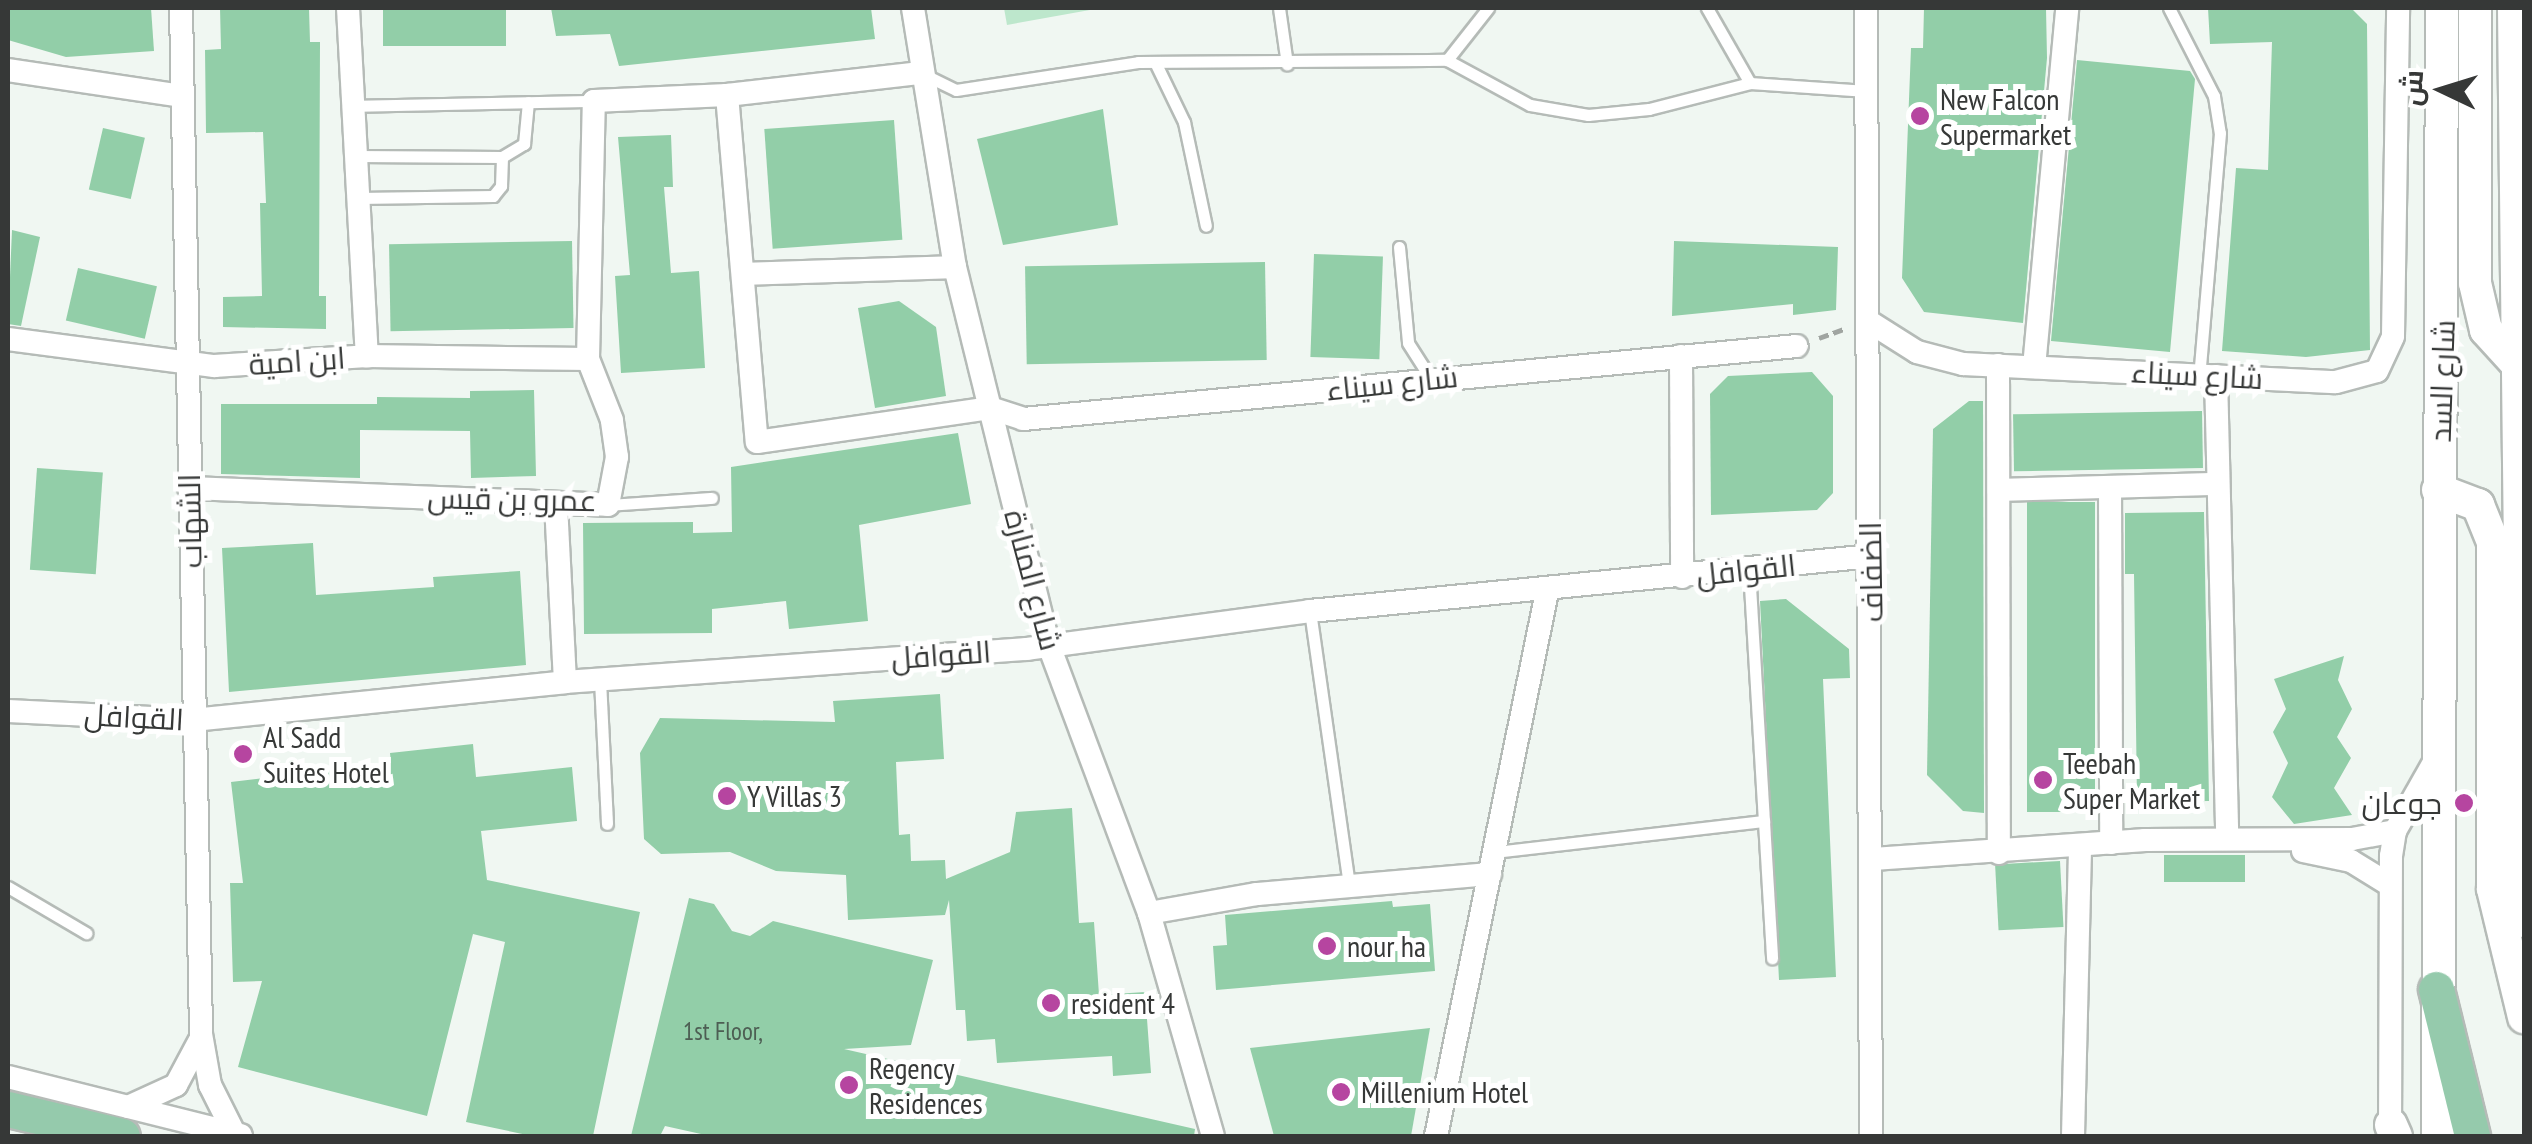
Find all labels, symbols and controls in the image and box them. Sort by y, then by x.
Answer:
north arrow [2392,40,2492,140]
text: ش [2392,69,2431,107]
place label: New Falcon Supermarket [1940,81,2071,152]
marker: New Falcon Supermarket [1909,105,1931,127]
street label: شارع السد [2422,319,2462,443]
street label: ابن امية [247,340,347,382]
street label: شارع سيناء [2130,354,2264,396]
street label: شارع سيناء [1324,358,1460,408]
street label: الشهاب [171,473,209,569]
street label: عمرو بن قيس [427,480,597,518]
street label: شارع المنارة [997,506,1069,654]
street label: الضفاف [1852,521,1890,623]
street label: القوافل [1694,547,1798,593]
street label: القوافل [890,634,992,676]
street label: القوافل [83,696,185,738]
place label: Al Sadd Suites Hotel [263,719,389,790]
marker: Al Sadd Suites Hotel [232,743,254,765]
place label: Teebah Super Market [2063,745,2200,816]
marker: Teebah Super Market [2032,769,2054,791]
place label: Y Villas 3 [747,778,843,814]
marker: Y Villas 3 [716,785,738,807]
place label: جوعان [2361,785,2442,821]
marker: جوعان [2451,790,2477,816]
place label: nour ha [1347,928,1426,964]
marker: nour ha [1316,935,1338,957]
place label: resident 4 [1071,985,1175,1021]
marker: resident 4 [1040,992,1062,1014]
house number: 1st Floor, [683,1016,763,1046]
place label: Regency Residences [869,1050,983,1120]
marker: Regency Residences [838,1074,860,1096]
place label: Millenium Hotel [1361,1074,1528,1110]
marker: Millenium Hotel [1330,1081,1352,1103]

